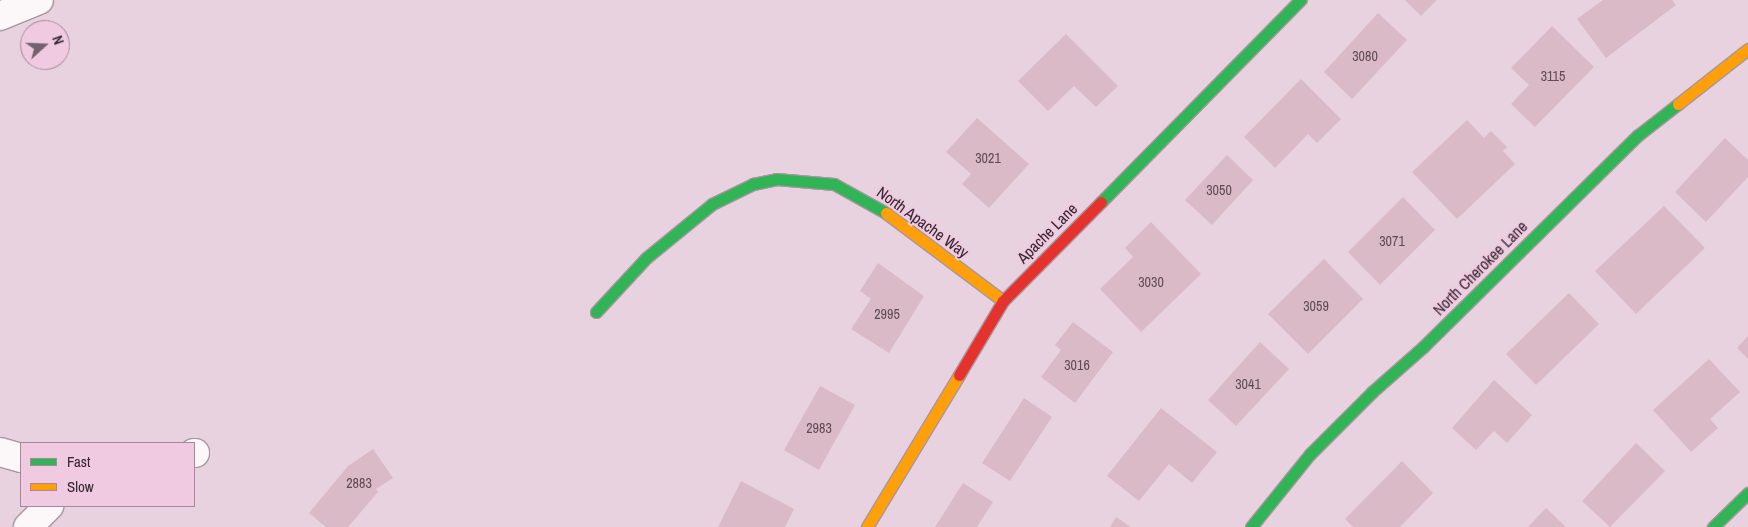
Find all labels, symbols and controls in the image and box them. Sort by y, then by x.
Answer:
north arrow [20,20,70,70]
text: N [48,33,68,47]
house number: 3080 [1352,48,1378,64]
house number: 3115 [1541,68,1565,84]
house number: 3021 [975,150,1001,166]
street label: North Apache Way [873,182,973,262]
house number: 3050 [1206,182,1232,198]
street label: Apache Lane [1013,199,1081,267]
street label: North Cherokee Lane [1429,217,1531,319]
house number: 3071 [1379,233,1405,249]
house number: 3030 [1138,274,1164,290]
house number: 3059 [1303,298,1329,314]
house number: 2995 [874,306,900,322]
house number: 3016 [1064,357,1090,373]
house number: 3041 [1235,376,1261,392]
house number: 2983 [806,420,832,436]
legend [20,442,195,507]
text: Fast [67,451,90,472]
house number: 2883 [346,475,372,491]
text: Slow [67,476,94,497]

